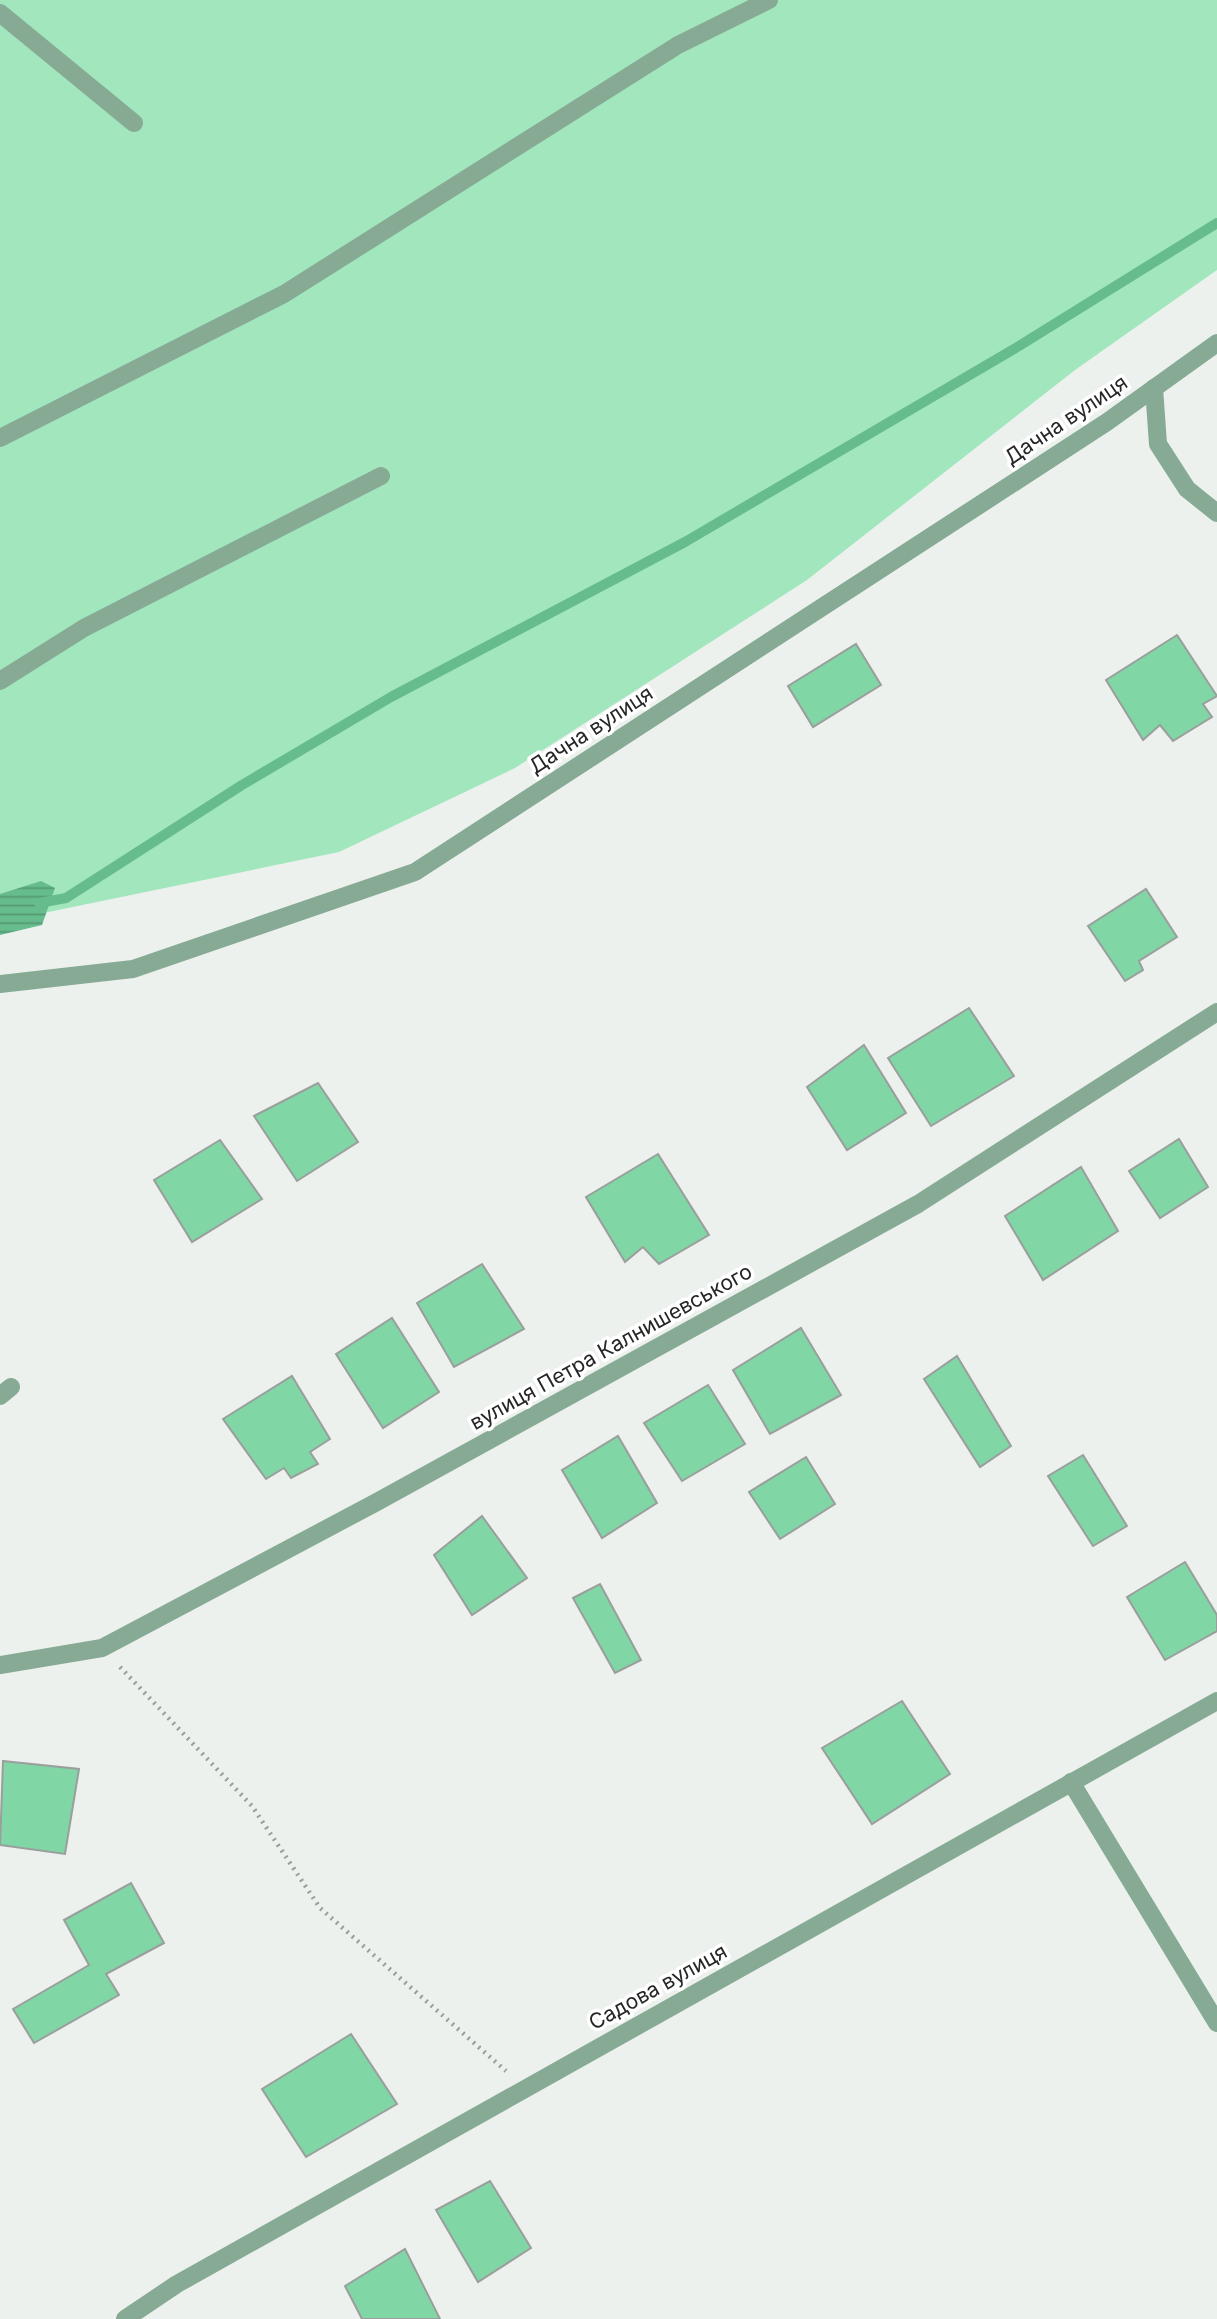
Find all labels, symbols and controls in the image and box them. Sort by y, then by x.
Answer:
street label: Дачна вулиця [1000,369,1132,470]
street label: Дачна вулиця [524,680,657,779]
street label: вулиця Петра Калнишевського [465,1258,756,1435]
street label: Садова вулиця [584,1938,731,2035]

